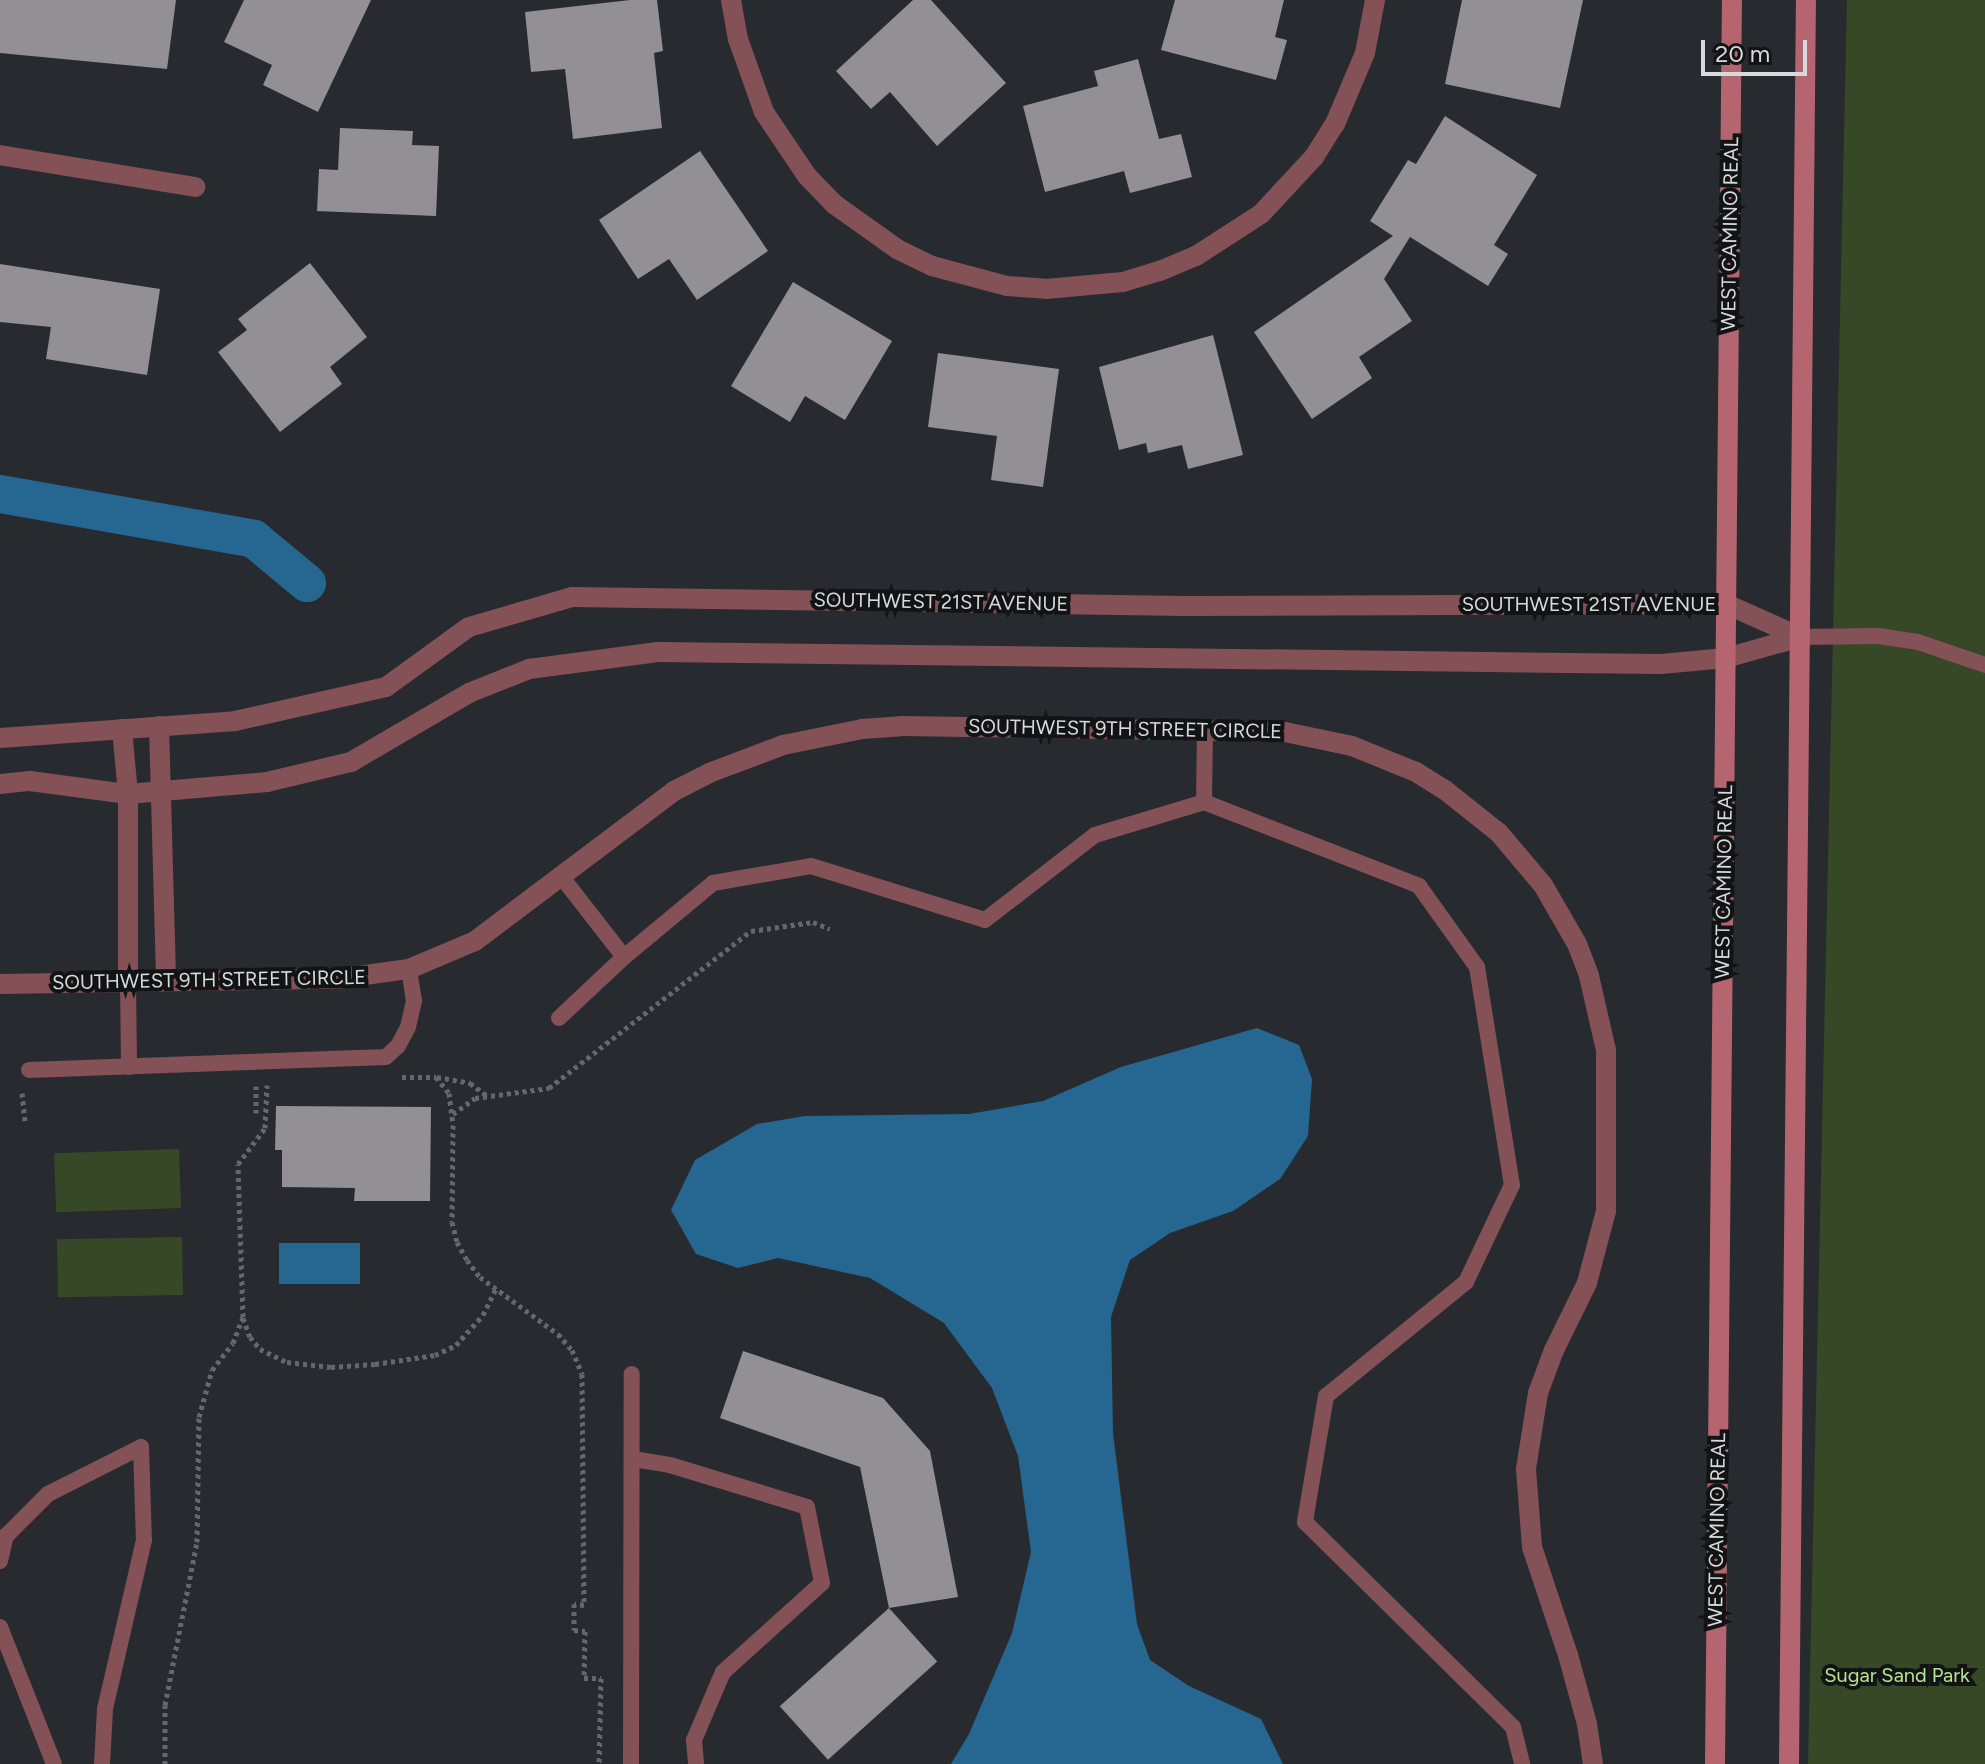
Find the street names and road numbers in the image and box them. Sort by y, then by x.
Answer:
street label: WEST CAMINO REAL [1716,137,1744,331]
street label: SOUTHWEST 21ST AVENUE [813,588,1069,616]
street label: SOUTHWEST 21ST AVENUE [1462,592,1716,616]
street label: SOUTHWEST 9TH STREET CIRCLE [968,714,1282,744]
street label: WEST CAMINO REAL [1710,785,1738,979]
street label: SOUTHWEST 9TH STREET CIRCLE [52,965,366,995]
street label: WEST CAMINO REAL [1703,1433,1731,1627]

